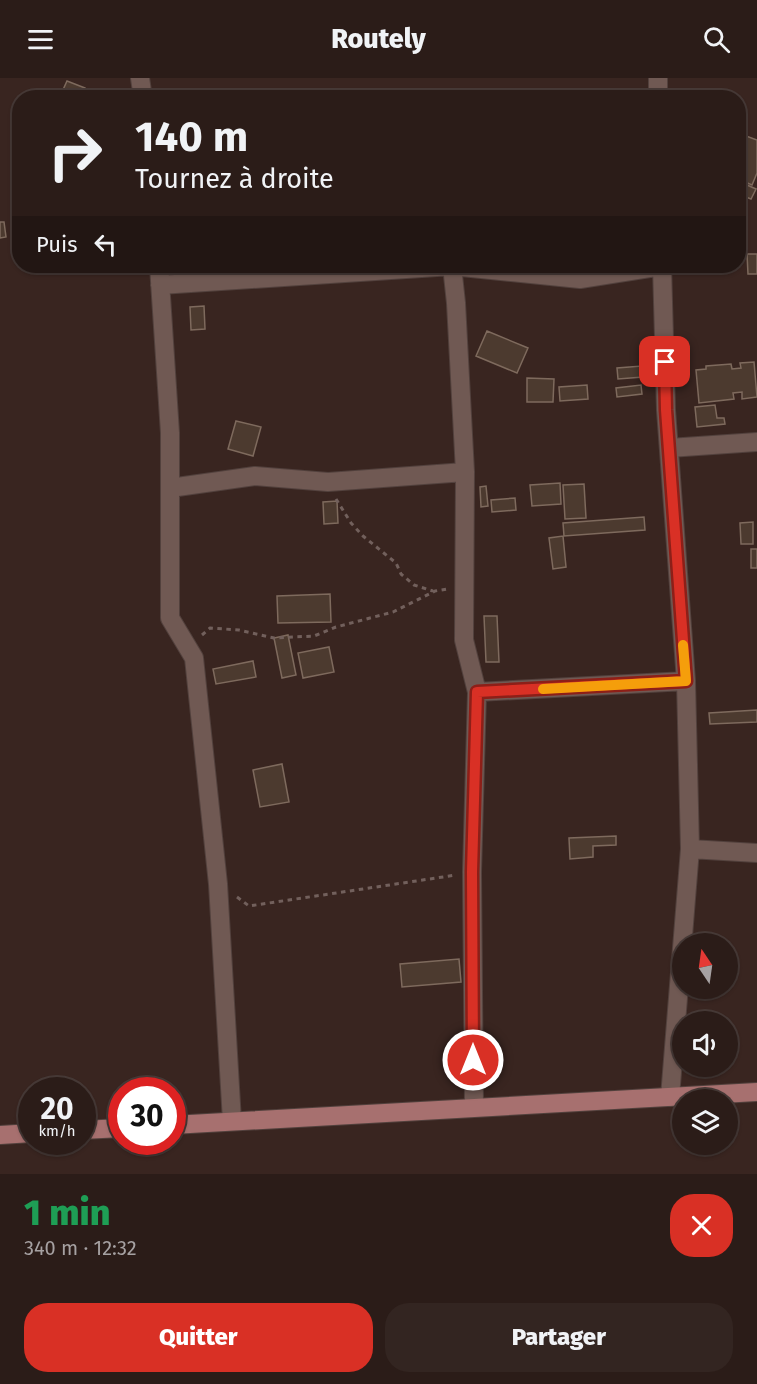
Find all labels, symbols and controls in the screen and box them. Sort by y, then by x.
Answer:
icon: menu [24,23,57,56]
text: Routely [331,23,426,55]
icon: search [700,23,733,56]
text: 140 m [135,112,248,162]
icon: right [36,114,114,192]
text: Tournez à droite [135,163,334,195]
icon: left [89,228,122,261]
text: Puis [36,231,77,258]
pin [639,336,690,387]
icon: arrive [648,345,681,378]
north arrow [672,933,738,999]
map controls [672,933,738,1155]
button: sound [672,1011,738,1077]
position arrow [441,1028,505,1092]
speed limit sign: 30 [108,1077,186,1155]
button: layers [672,1089,738,1155]
text: 20 [40,1091,74,1127]
text: km/h [38,1122,76,1140]
text: 1 min [24,1191,110,1235]
button: close [670,1194,733,1257]
text: 340 m · 12:32 [24,1236,137,1260]
button: Quitter [24,1303,373,1372]
button: Partager [385,1303,733,1372]

